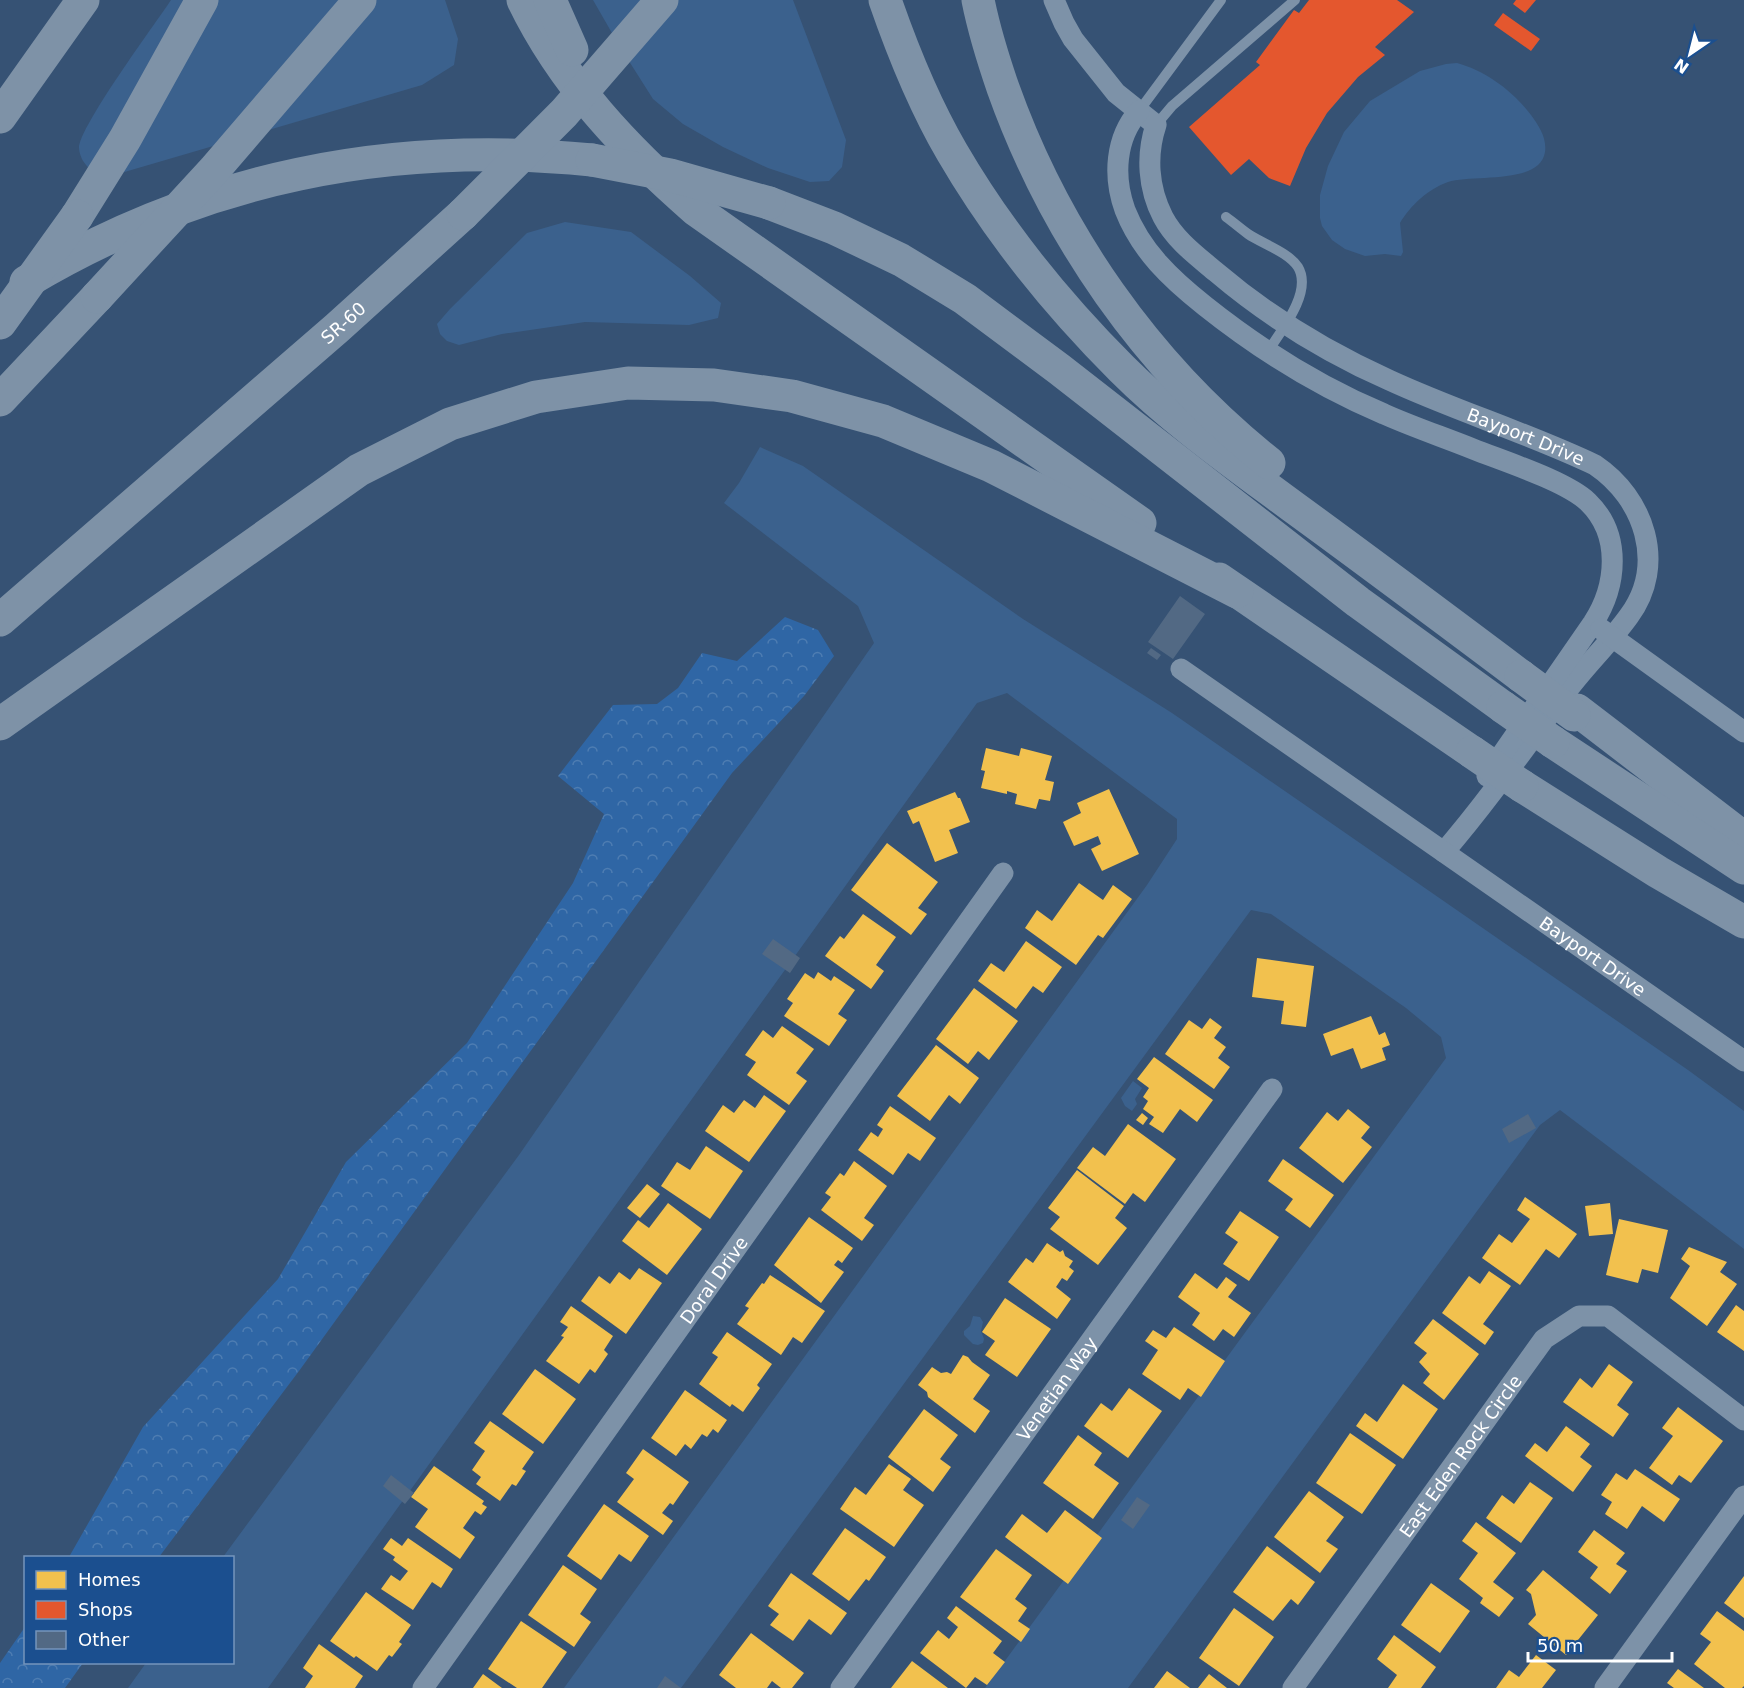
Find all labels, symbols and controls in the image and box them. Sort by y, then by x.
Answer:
north arrow [1660,24,1720,84]
text: N [1671,54,1693,77]
street label: SR-60 [316,297,370,348]
street label: Bayport Drive [1464,403,1588,469]
street label: Bayport Drive [1536,912,1650,1000]
street label: Doral Drive [675,1232,752,1327]
street label: Venetian Way [1012,1332,1101,1445]
street label: East Eden Rock Circle [1395,1371,1525,1541]
legend [24,1556,234,1664]
text: Homes [78,1569,141,1590]
text: Shops [78,1599,133,1620]
scale bar [1528,1625,1672,1663]
text: Other [78,1629,130,1650]
text: 50 m [1537,1635,1583,1656]

